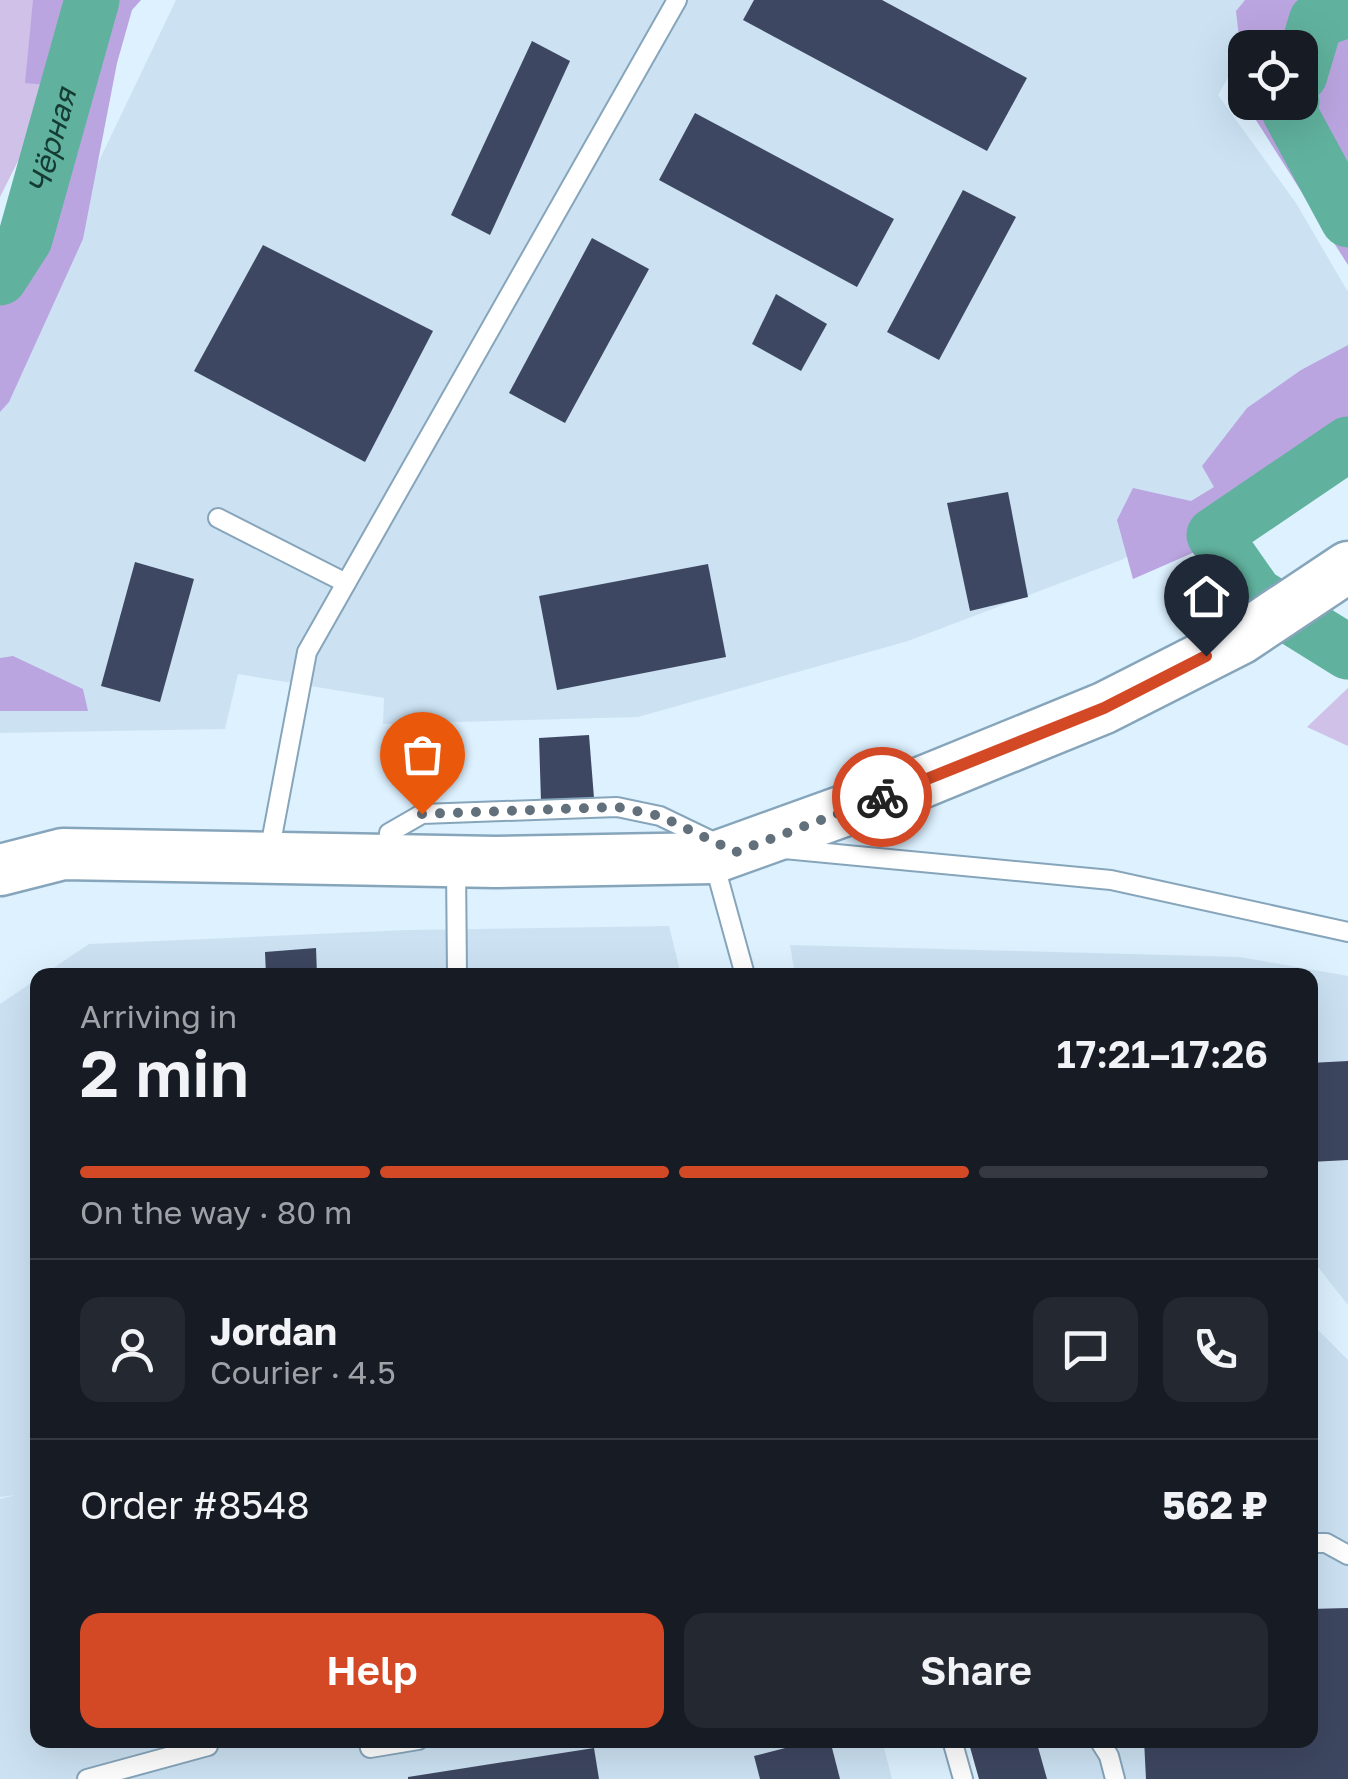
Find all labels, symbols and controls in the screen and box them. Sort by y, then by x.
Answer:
map controls [1228,30,1318,120]
button: locate [1228,30,1318,120]
water label: Чёрная [20,82,84,198]
pin [1164,554,1249,657]
icon: home [1179,569,1234,624]
pin [380,712,465,815]
icon: bag [395,727,450,782]
courier [832,747,932,847]
icon: bike [855,770,910,825]
text: Arriving in [80,997,237,1035]
text: 17:21–17:26 [1057,1031,1268,1076]
text: 2 min [80,1033,249,1111]
text: On the way · 80 m [80,1193,352,1231]
button: person [80,1297,185,1402]
button: chat [1033,1297,1138,1402]
button: phone [1163,1297,1268,1402]
text: Jordan [210,1308,337,1353]
text: Courier · 4.5 [210,1353,396,1391]
text: Order #8548 [80,1482,310,1527]
text: 562 ₽ [1162,1482,1268,1527]
button: Help [80,1613,664,1728]
button: Share [684,1613,1268,1728]

